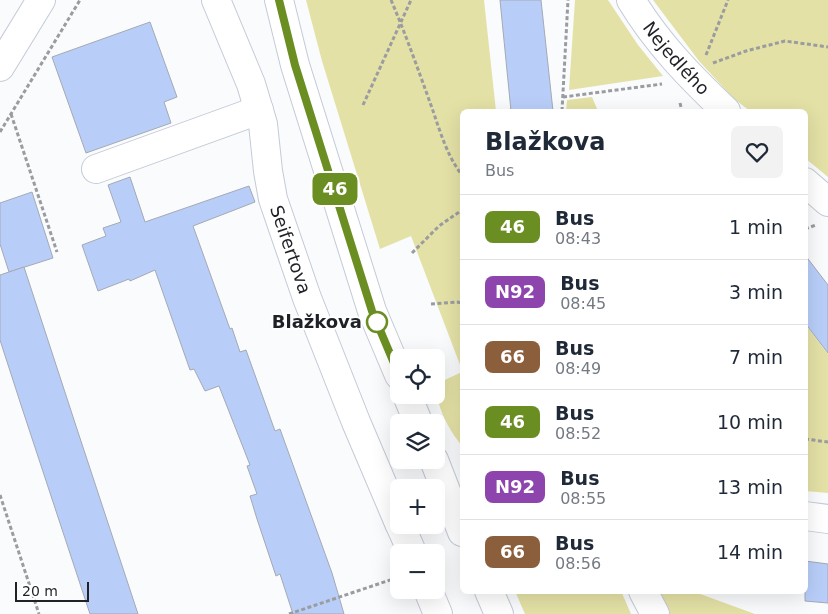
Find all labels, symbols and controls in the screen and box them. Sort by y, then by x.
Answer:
street label: Nejedlého [639,17,714,99]
button: heart [731,126,783,178]
text: Blažkova [485,128,605,156]
text: Bus [485,161,514,180]
line badge: 46 [312,173,358,205]
text: 46 [322,178,348,199]
street label: Seifertova [266,202,316,296]
text: Bus [555,207,594,229]
text: 46 [500,216,525,237]
text: 1 min [729,216,783,238]
text: 08:43 [555,229,601,248]
text: Bus [560,272,599,294]
text: N92 [495,281,535,302]
text: 3 min [729,281,783,303]
text: 08:45 [560,294,606,313]
place label: Blažkova [272,311,362,332]
marker: Blažkova [366,311,388,333]
text: Bus [555,337,594,359]
text: 66 [500,346,525,367]
text: 7 min [729,346,783,368]
map controls [390,349,445,599]
button: locate [390,349,445,404]
text: 08:49 [555,359,601,378]
text: Bus [555,402,594,424]
text: 46 [500,411,525,432]
text: 10 min [717,411,783,433]
button: layers [390,414,445,469]
text: 08:52 [555,424,601,443]
text: Bus [560,467,599,489]
text: N92 [495,476,535,497]
text: 13 min [717,476,783,498]
button: + [390,479,445,534]
text: 08:55 [560,489,606,508]
text: Bus [555,532,594,554]
text: 66 [500,541,525,562]
text: 14 min [717,541,783,563]
button: − [390,544,445,599]
text: 08:56 [555,554,601,573]
scale bar [15,579,89,602]
text: 20 m [22,583,58,599]

